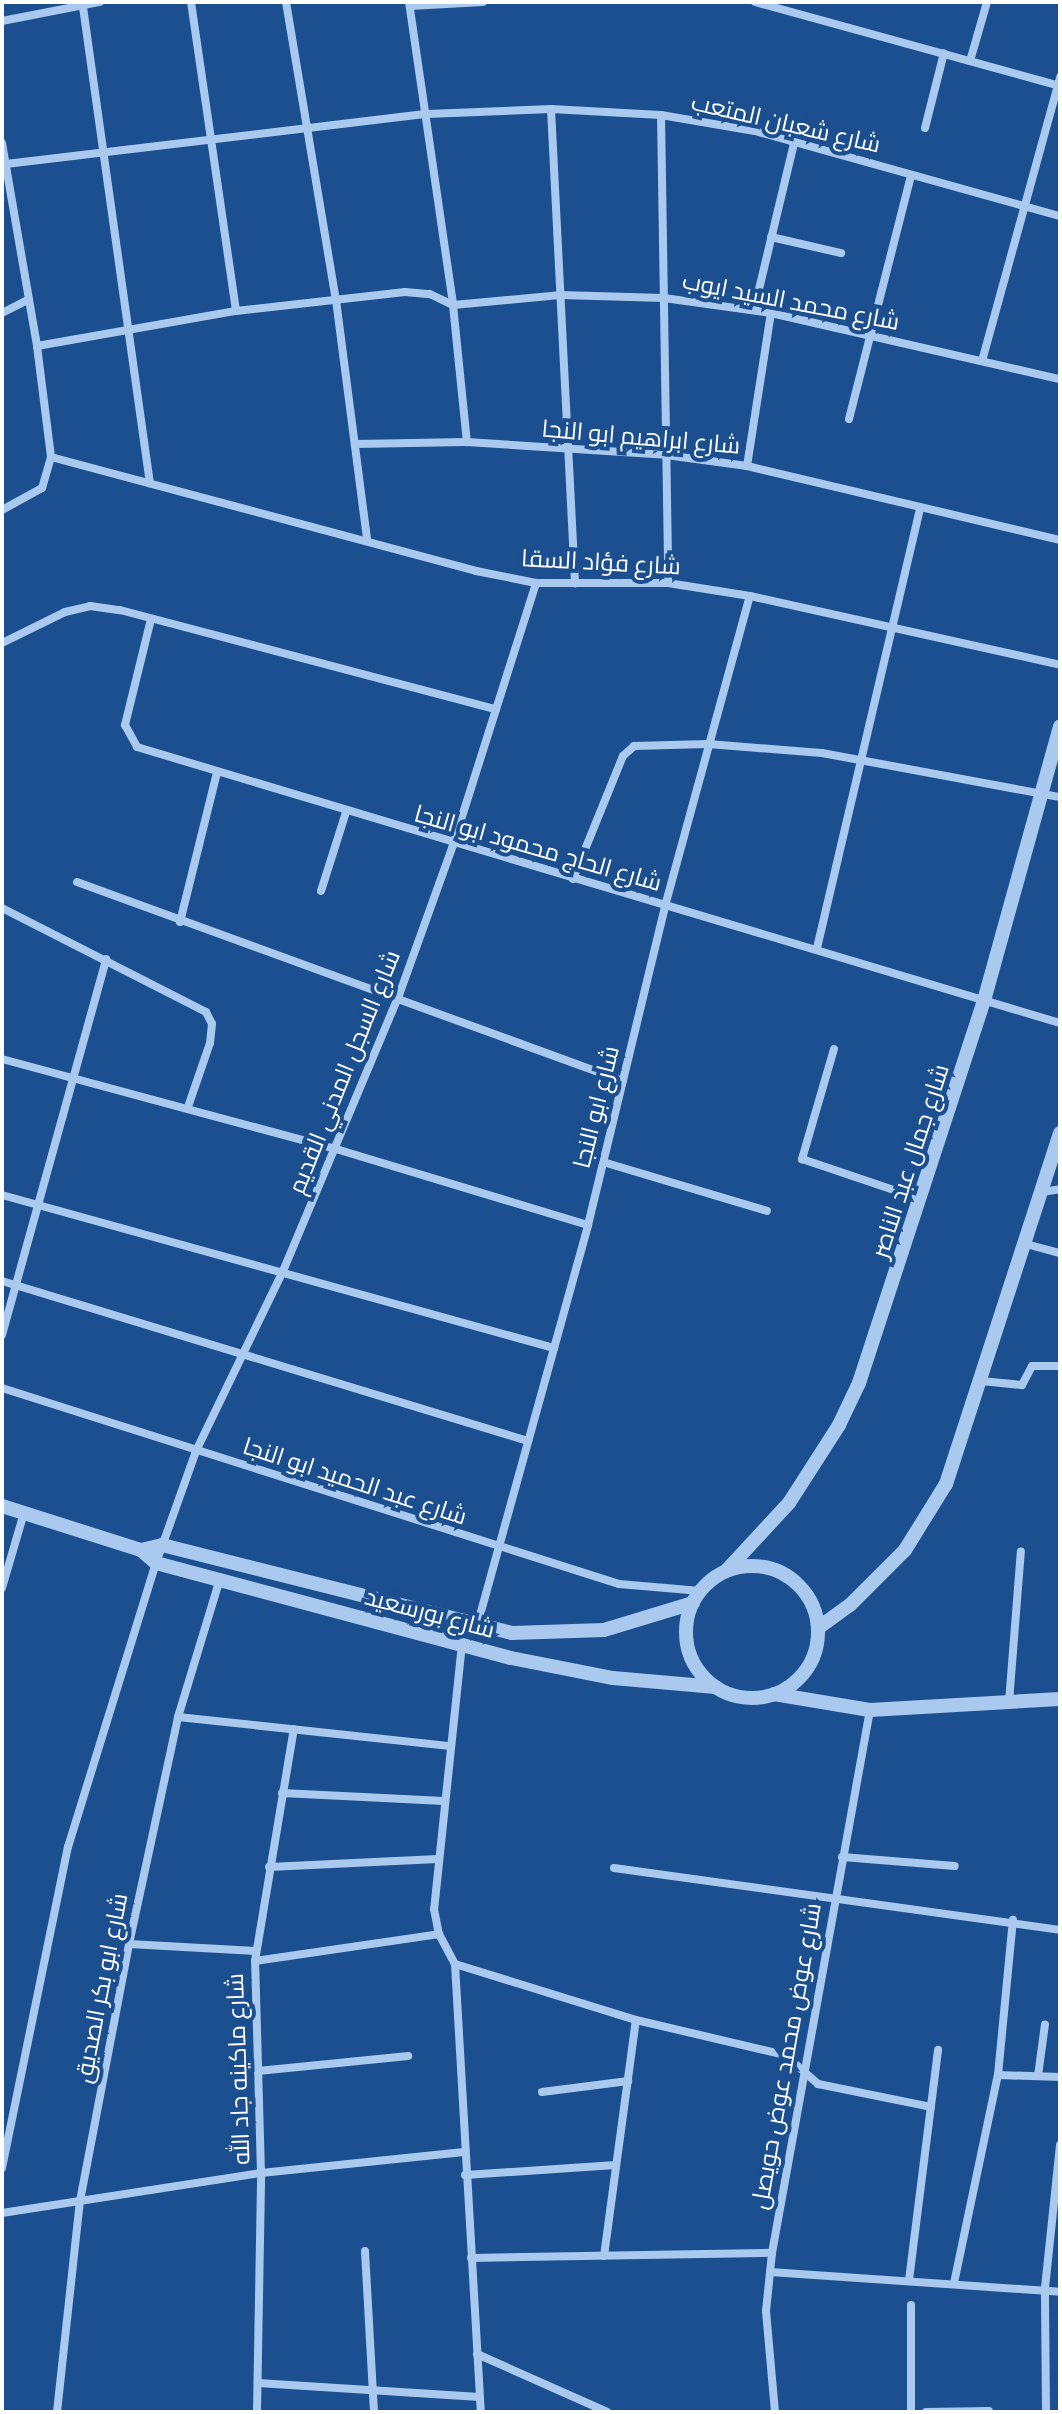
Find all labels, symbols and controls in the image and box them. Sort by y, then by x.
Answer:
street label: شارع شعبان المتعب [689,87,883,159]
street label: شارع محمد السيد ايوب [680,266,902,336]
street label: شارع ابراهيم ابو النجا [541,414,741,460]
street label: شارع فؤاد السقا [521,543,681,581]
street label: شارع الحاج محمود ابو النجا [411,799,665,897]
street label: شارع السجل المدني القديم [282,946,406,1198]
street label: شارع ابو النجا [567,1043,625,1171]
street label: شارع جمال عبد الناصر [865,1060,955,1262]
street label: شارع عبد الحميد ابو النجا [239,1431,471,1531]
street label: شارع بورسعيد [362,1582,498,1644]
street label: شارع ابو بكر الصديق [68,1891,134,2085]
street label: شارع عوض محمد عوض حويصل [745,1901,827,2211]
street label: شارع ماكينه جاد الله [220,1973,256,2165]

